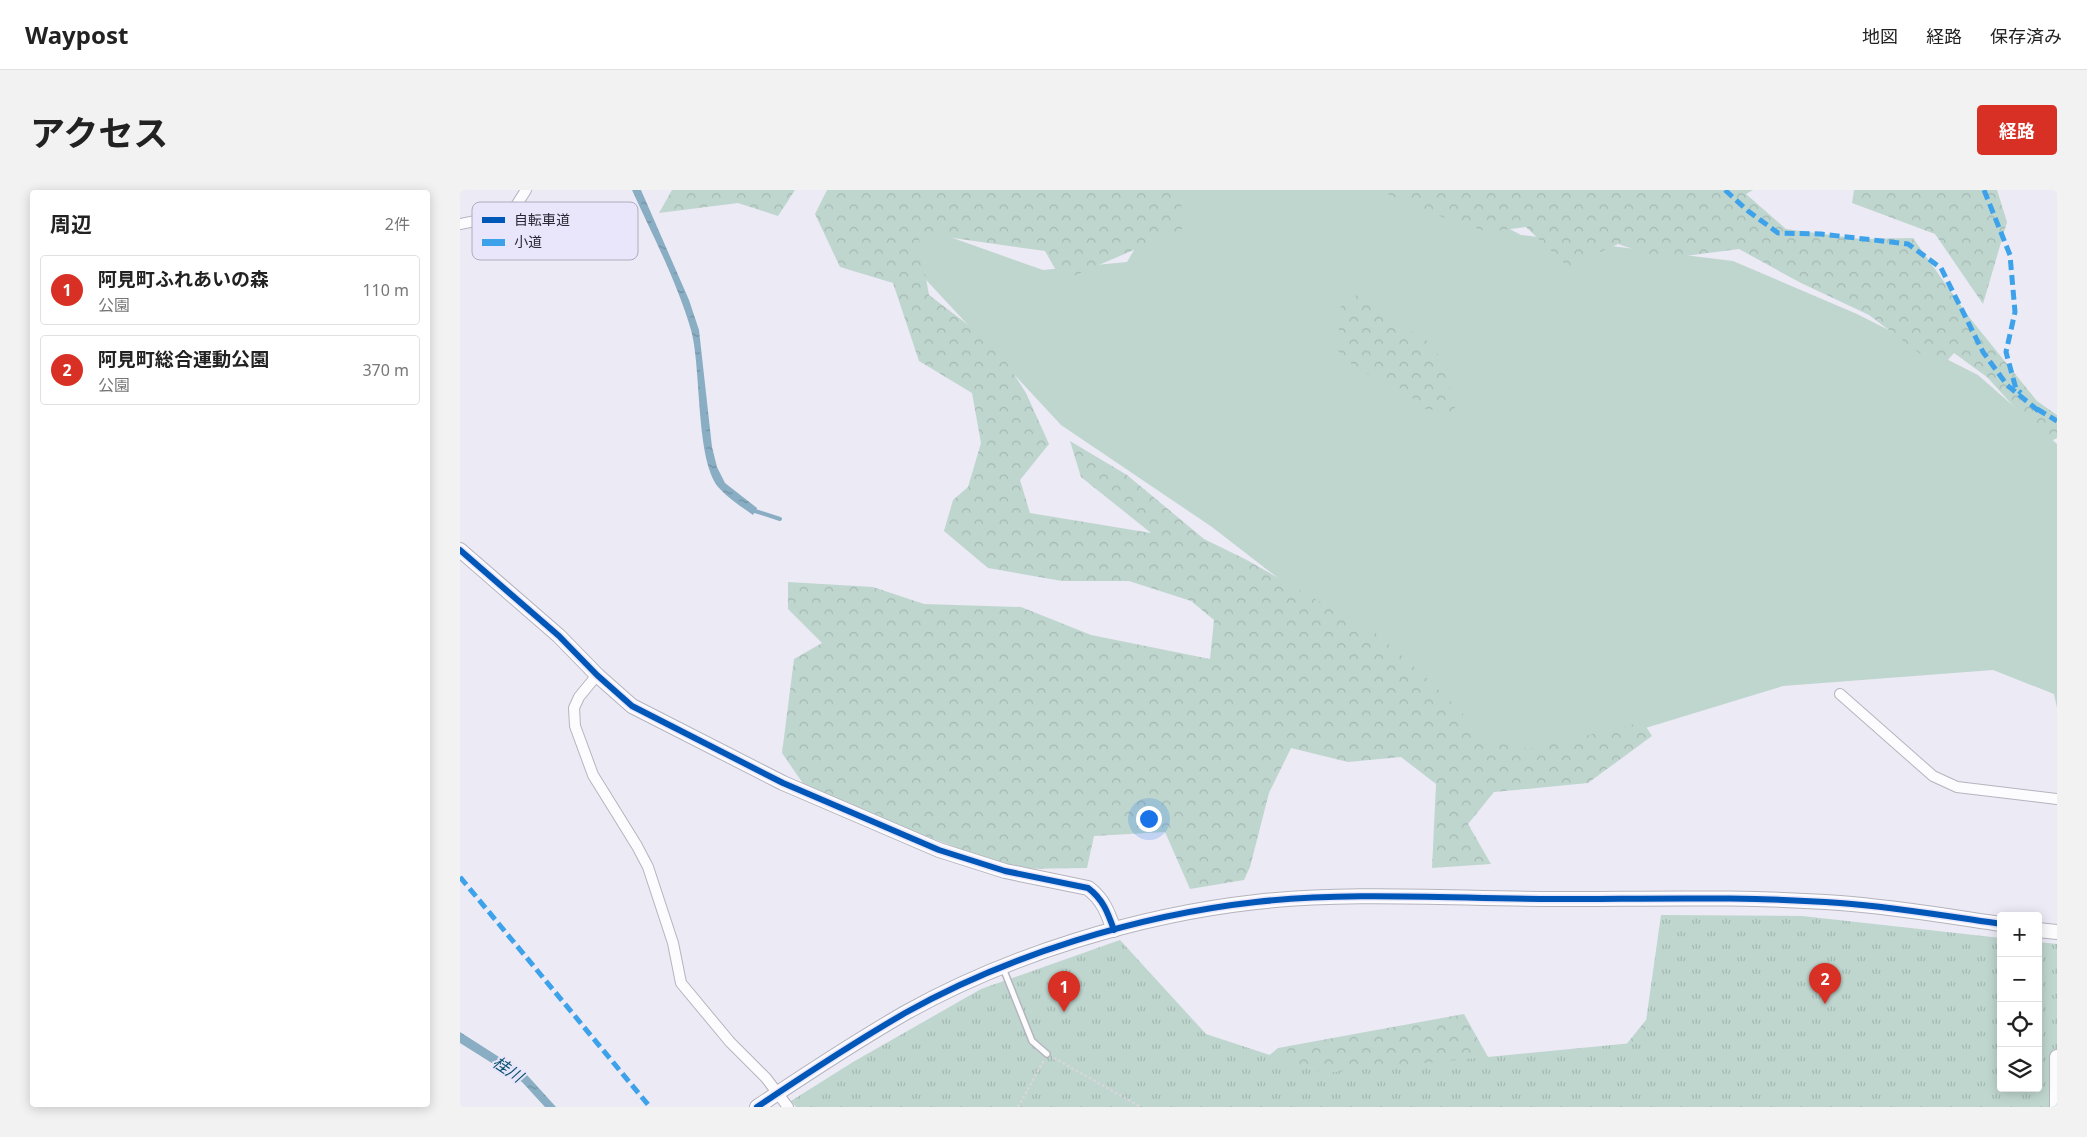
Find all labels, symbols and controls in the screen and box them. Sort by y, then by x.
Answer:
text: Waypost [25,18,128,51]
text: 地図 [1862,24,1898,48]
text: 経路 [1926,24,1962,48]
text: 保存済み [1990,24,2062,48]
button: 経路 [1977,105,2057,155]
text: アクセス [30,109,168,156]
legend [472,202,638,260]
text: 周辺 [50,210,92,238]
text: 自転車道 [514,210,570,229]
text: 2件 [385,213,410,235]
text: 小道 [514,232,542,251]
text: 阿見町ふれあいの森 [98,266,269,292]
text: 1 [62,279,72,301]
text: 110 m [362,279,409,301]
text: 公園 [98,294,130,316]
text: 阿見町総合運動公園 [98,346,269,372]
text: 2 [62,359,72,381]
text: 370 m [362,359,409,381]
text: 公園 [98,374,130,396]
your location [1136,806,1162,832]
map controls [1997,912,2042,1092]
button: + [1997,912,2042,957]
button: − [1997,957,2042,1002]
pin: 2 [1809,963,1841,1004]
pin: 1 [1048,971,1080,1012]
button: locate [1997,1002,2042,1047]
button: layers [1997,1047,2042,1092]
water label: 桂川 [489,1051,529,1088]

